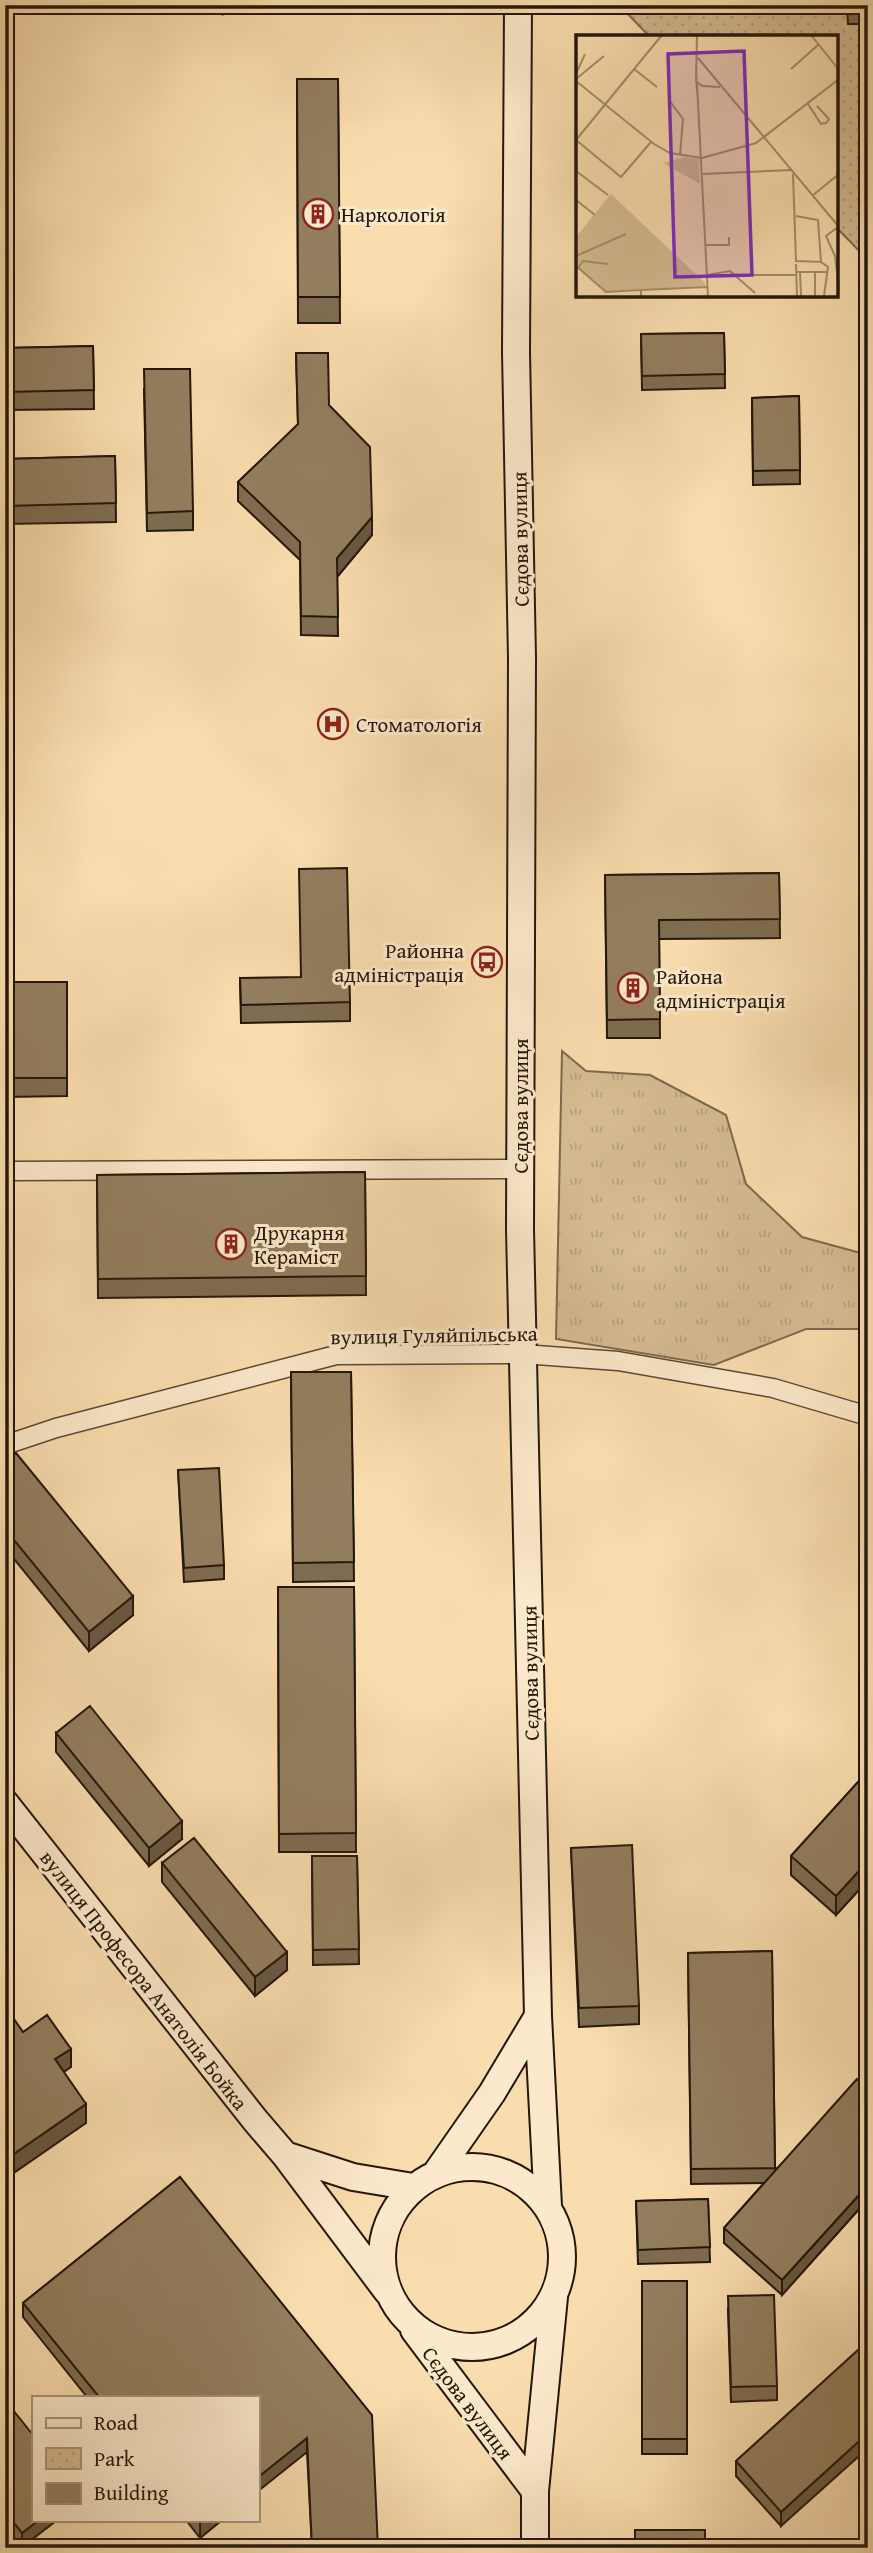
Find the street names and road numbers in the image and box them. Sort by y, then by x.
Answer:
street label: Сєдова вулиця [503,471,537,607]
street label: Сєдова вулиця [505,1038,536,1174]
street label: вулиця Гуляйпільська [330,1318,538,1352]
street label: Сєдова вулиця [513,1605,547,1741]
street label: вулиця Професора Анатолія Бойка [33,1843,255,2117]
street label: Сєдова вулиця [415,2340,521,2467]

